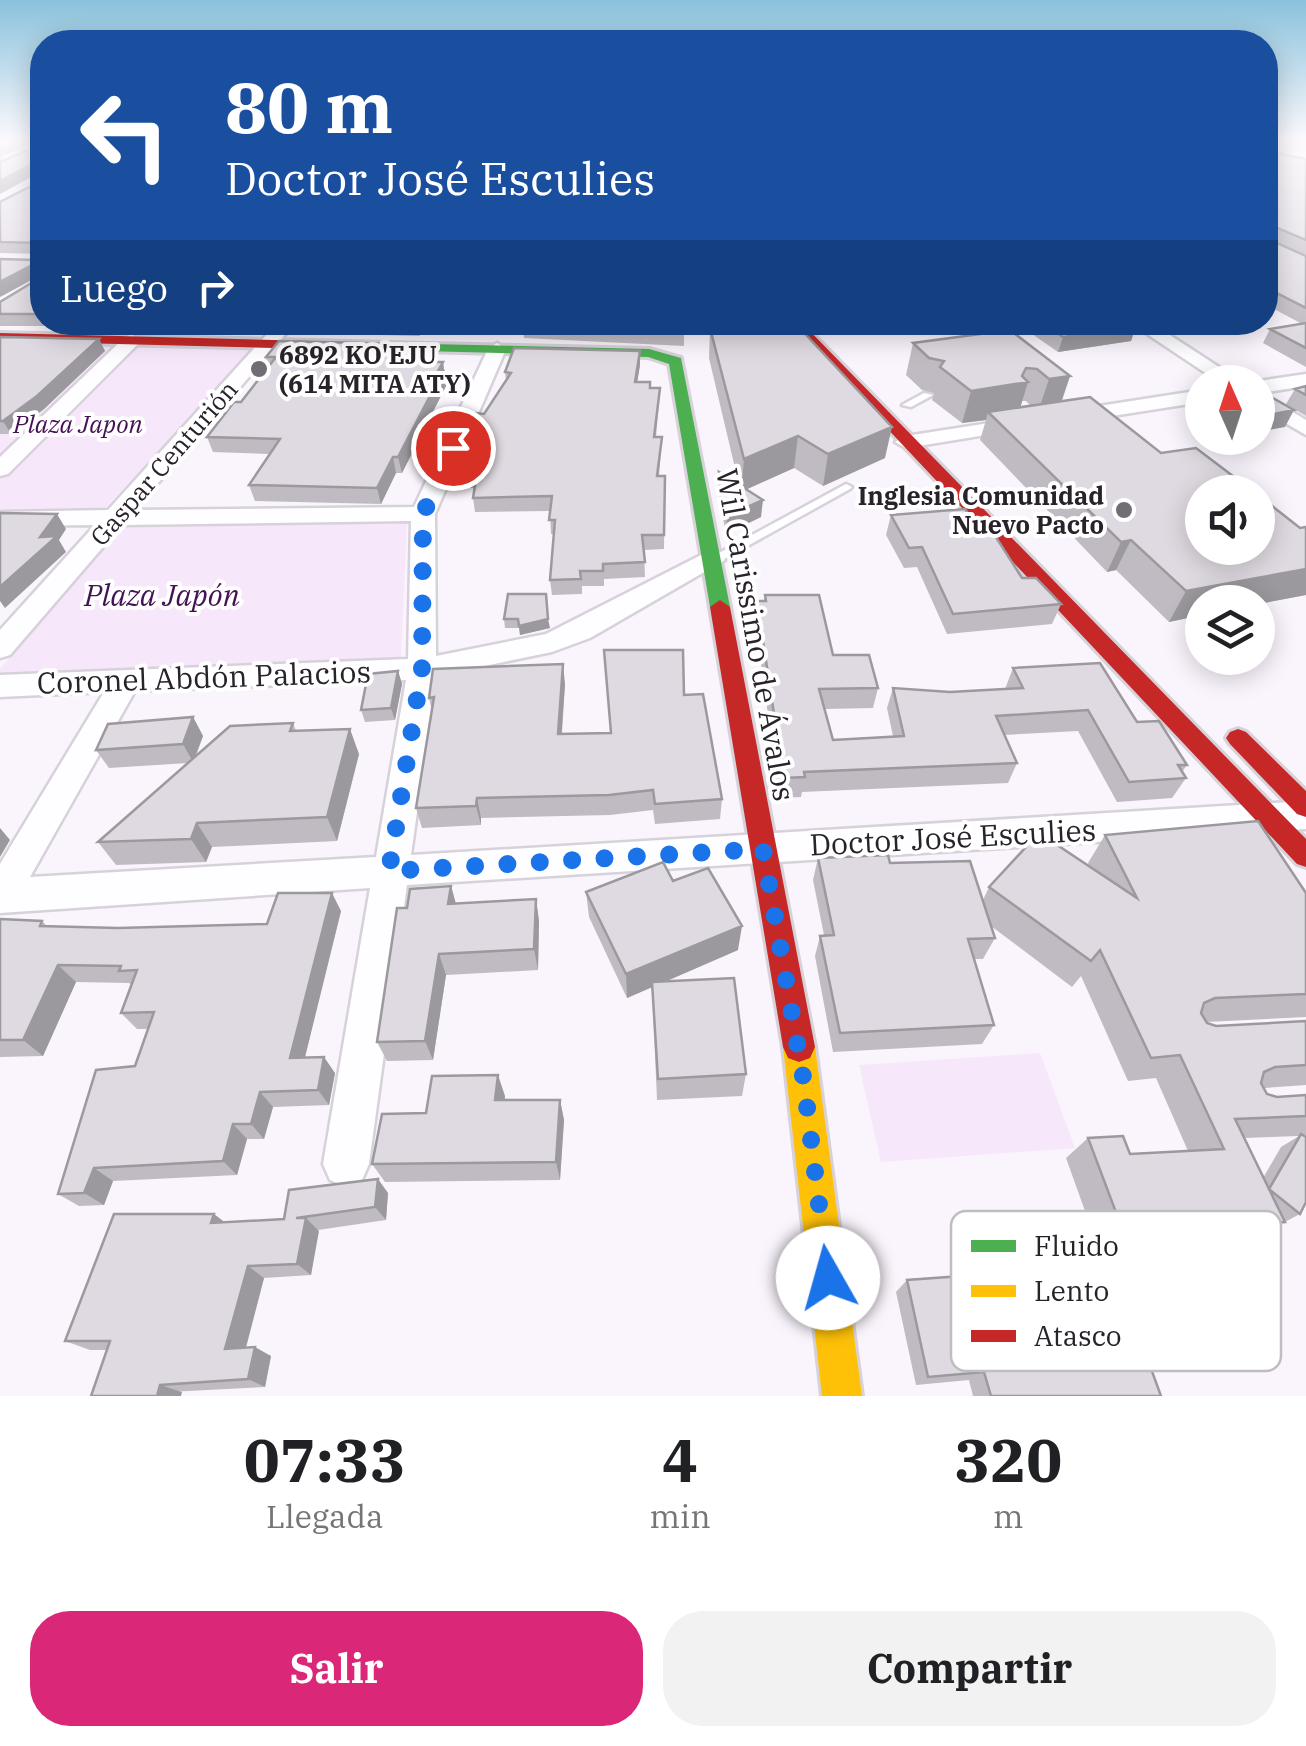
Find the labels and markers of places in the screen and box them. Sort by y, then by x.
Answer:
place label: 6892 KO'EJU (614 MITA ATY) [279,338,471,400]
marker: 6892 KO'EJU (614 MITA ATY) [248,358,270,380]
pin [411,406,496,491]
place label: Inglesia Comunidad Nuevo Pacto [858,479,1104,541]
marker: Inglesia Comunidad Nuevo Pacto [1113,499,1135,521]

